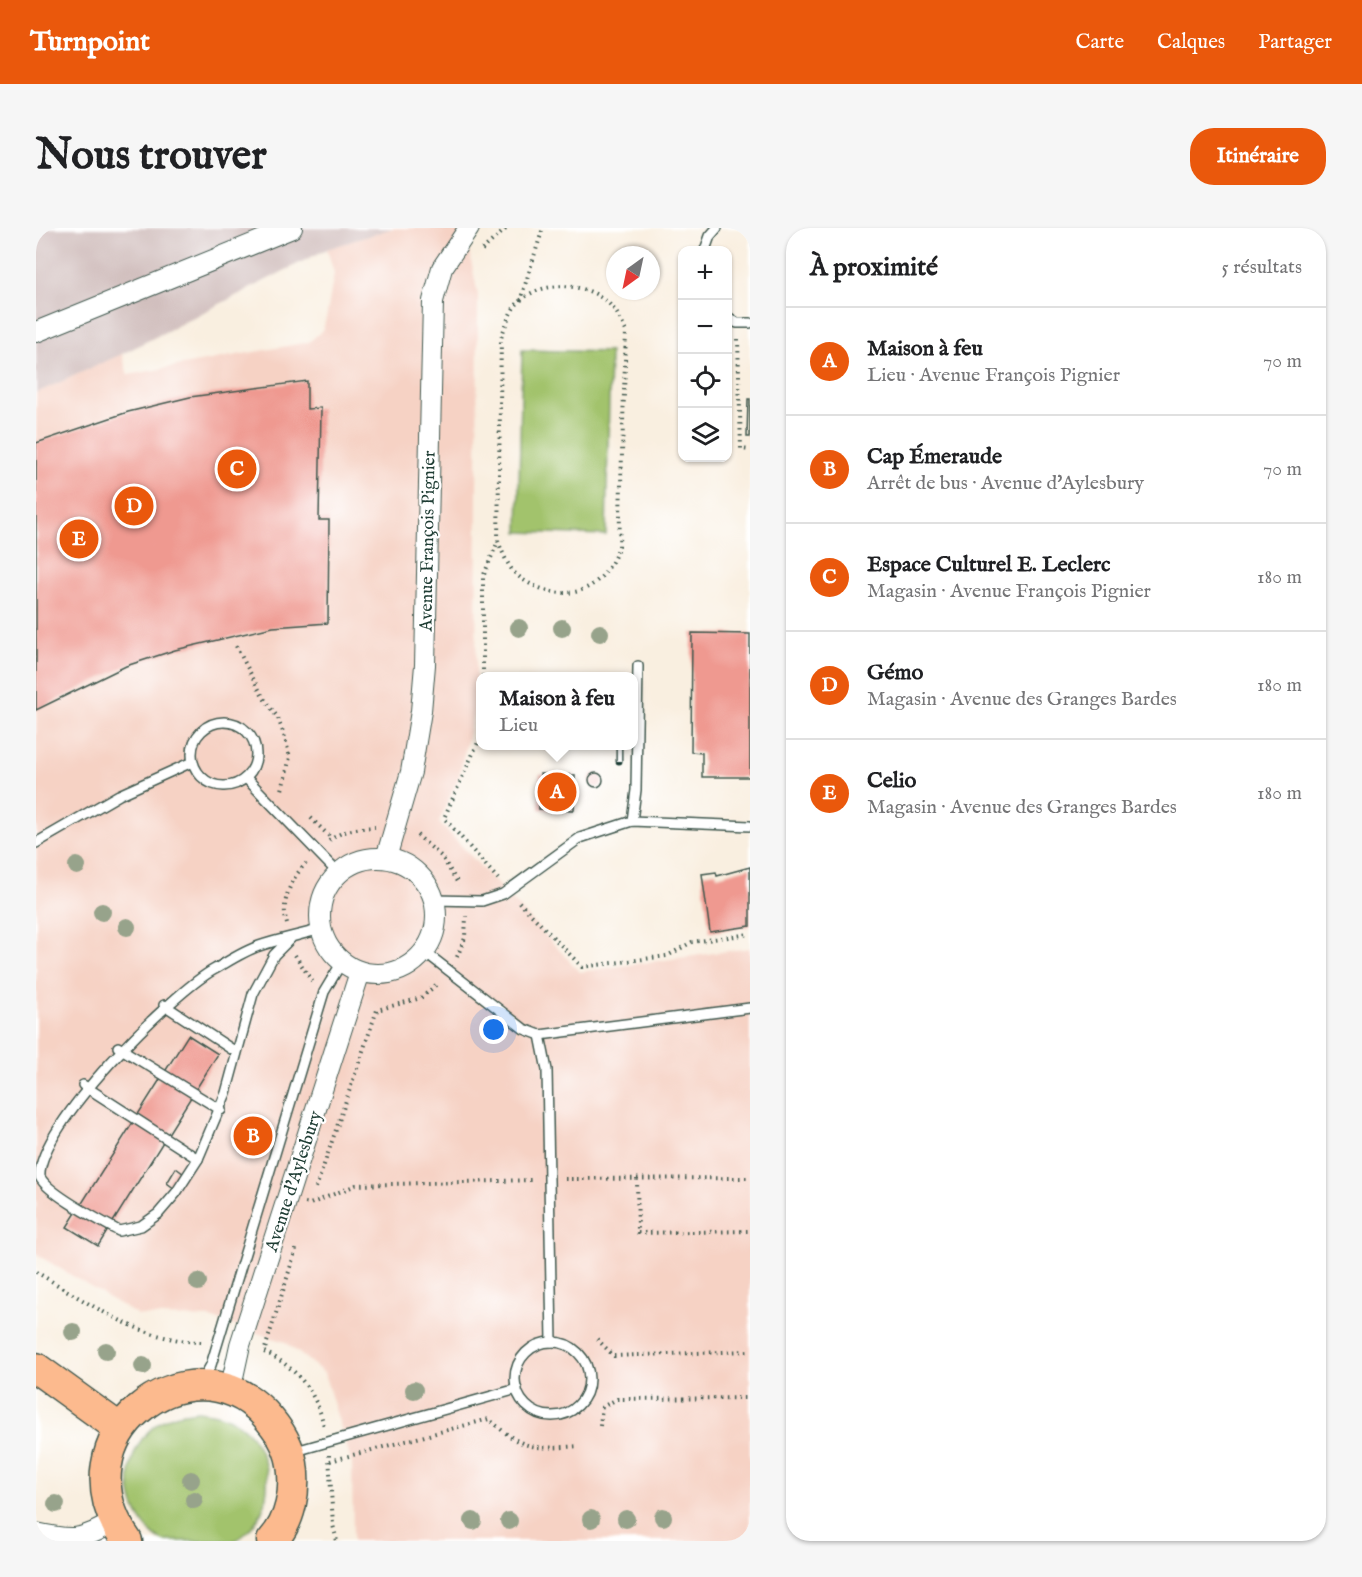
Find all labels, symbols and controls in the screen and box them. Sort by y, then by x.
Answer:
text: Turnpoint [30,25,150,60]
text: Carte [1075,29,1124,56]
text: Calques [1157,29,1225,56]
text: Partager [1258,29,1332,56]
button: Itinéraire [1190,128,1326,185]
text: Nous trouver [36,130,267,183]
north arrow [606,246,660,300]
map controls [678,246,732,462]
button: + [678,246,732,300]
text: À proximité [810,251,938,284]
text: 5 résultats [1222,255,1302,280]
button: − [678,300,732,354]
text: Maison à feu [867,335,983,363]
text: A [823,349,836,374]
text: 70 m [1263,349,1302,374]
button: locate [678,354,732,408]
text: Lieu · Avenue François Pignier [867,363,1120,388]
button: layers [678,408,732,462]
text: Cap Émeraude [867,443,1002,471]
pin: C [218,446,256,492]
street label: Avenue François Pignier [415,450,442,633]
text: B [823,457,836,482]
text: 70 m [1263,457,1302,482]
text: Arrêt de bus · Avenue d'Aylesbury [867,471,1144,496]
pin: D [114,484,154,528]
pin: E [60,516,99,562]
text: Espace Culturel E. Leclerc [867,551,1111,579]
text: C [822,565,837,590]
text: 180 m [1257,565,1302,590]
text: Magasin · Avenue François Pignier [867,579,1151,604]
text: Gémo [867,659,923,687]
popup [476,672,638,750]
text: D [821,673,838,698]
text: 180 m [1257,673,1302,698]
text: Maison à feu [499,685,615,713]
text: Magasin · Avenue des Granges Bardes [867,687,1177,712]
text: Lieu [499,713,538,738]
text: Celio [867,767,916,795]
pin: A [538,770,576,814]
text: E [823,781,836,806]
text: 180 m [1257,781,1302,806]
text: Magasin · Avenue des Granges Bardes [867,795,1177,820]
your location [479,1015,508,1044]
street label: Avenue d'Aylesbury [260,1108,328,1256]
pin: B [234,1114,272,1158]

